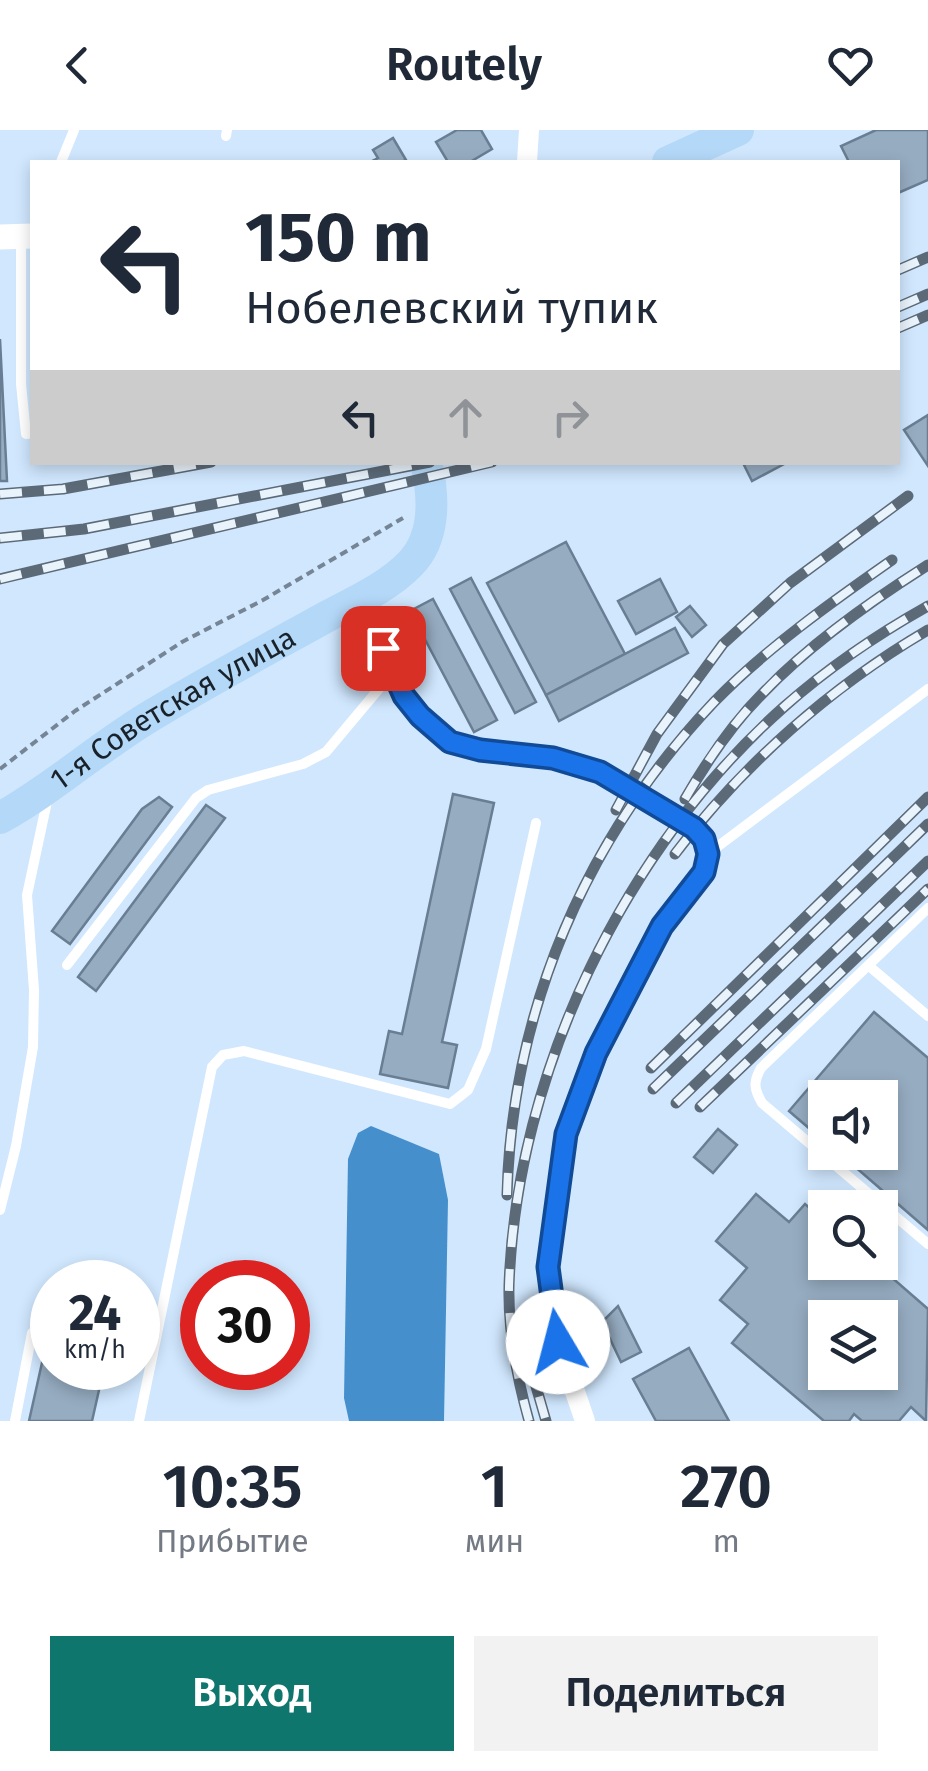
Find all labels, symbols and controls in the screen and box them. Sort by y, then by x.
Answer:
icon: back [50,38,105,93]
text: Routely [386,38,542,92]
icon: heart [823,38,878,93]
text: 150 m [245,196,432,280]
icon: left [80,200,210,330]
text: Нобелевский тупик [245,281,658,335]
icon: left [333,390,388,445]
icon: ahead [438,390,493,445]
icon: right [543,390,598,445]
pin [341,606,426,691]
street label: 1-я Советская улица [43,619,302,798]
icon: arrive [356,621,411,676]
map controls [808,1080,898,1390]
button: sound [808,1080,898,1170]
button: search [808,1190,898,1280]
speed limit sign: 30 [180,1260,310,1390]
text: 24 [69,1283,121,1343]
position arrow [506,1290,610,1394]
button: layers [808,1300,898,1390]
text: km/h [64,1335,126,1365]
text: 10:35 [162,1451,302,1523]
text: 1 [481,1451,508,1523]
text: 270 [680,1451,772,1523]
text: Прибытие [156,1522,309,1560]
text: мин [465,1522,524,1560]
text: m [712,1522,740,1560]
button: Выход [50,1636,454,1751]
button: Поделиться [474,1636,878,1751]

